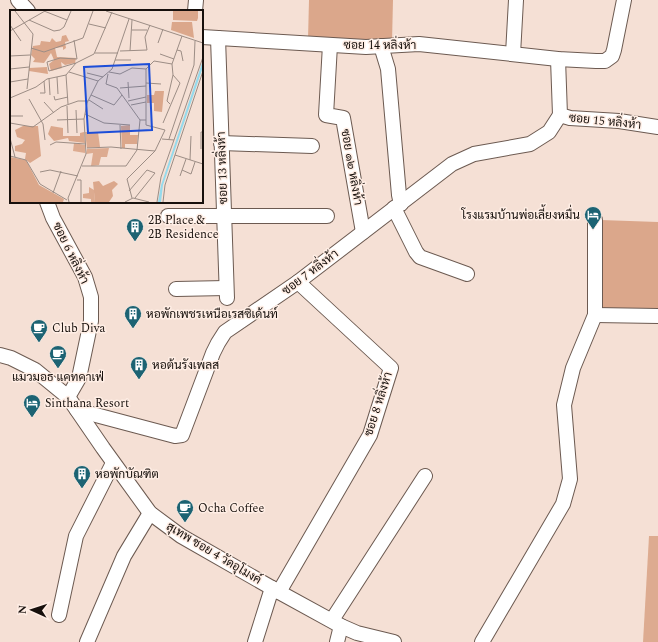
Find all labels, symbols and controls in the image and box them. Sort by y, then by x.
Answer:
inset map [10,10,203,203]
street label: ซอย 14 หลิ่งห้า [344,35,416,55]
street label: ซอย 15 หลิ่งห้า [568,107,642,135]
street label: ซอย ๑๒ หลิ่งห้า [335,127,369,207]
street label: ซอย 13 หลิ่งห้า [210,131,233,205]
place label: โรงแรมบ้านพ่อเลี้ยงหมื่น [461,204,580,225]
hotel icon: โรงแรมบ้านพ่อเลี้ยงหมื่น [583,205,603,230]
place label: 2B Place & 2B Residence [148,211,219,244]
building icon: 2B Place & 2B Residence [125,217,145,242]
street label: ซอย 6 หลิ่งห้า [47,218,95,287]
street label: ซอย 7 หลิ่งห้า [277,244,343,300]
building icon: หอพักเพชรเหนือเรสซิเด้นท์ [123,304,143,329]
place label: หอพักเพชรเหนือเรสซิเด้นท์ [146,305,278,324]
cafe icon: Club Diva [29,318,49,343]
place label: Club Diva [52,319,106,338]
cafe icon: แมวมอธ แคทคาเฟ่ [48,344,68,369]
building icon: หอต้นรังเพลส [129,355,149,380]
place label: หอต้นรังเพลส [152,356,219,375]
place label: แมวมอธ แคทคาเฟ่ [12,368,104,387]
street label: ซอย 8 หลิ่งห้า [358,369,398,439]
hotel icon: Sinthana Resort [22,393,42,418]
place label: Sinthana Resort [45,394,129,413]
building icon: หอพักบัณฑิต [72,464,92,489]
place label: หอพักบัณฑิต [95,465,159,484]
cafe icon: Ocha Coffee [175,498,195,523]
place label: Ocha Coffee [198,499,264,518]
street label: สุเทพ ซอย 4 วัดอุโมงค์ [162,517,265,589]
north arrow [12,590,52,630]
text: N [14,605,31,614]

